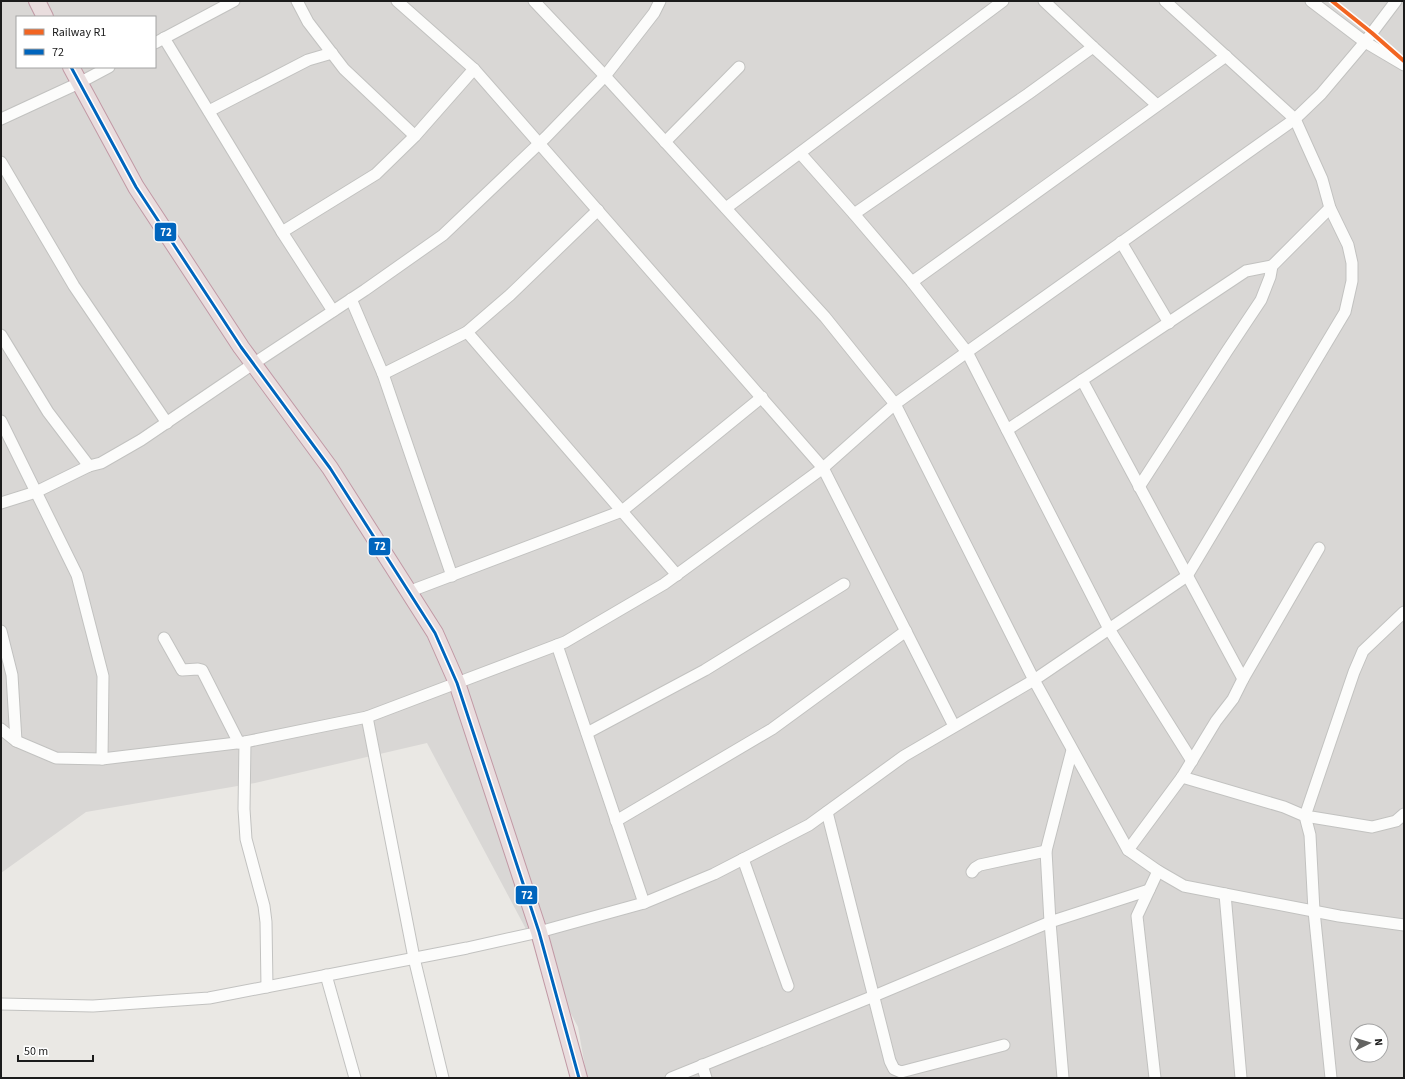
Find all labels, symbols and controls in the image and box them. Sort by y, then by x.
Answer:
legend [16,16,156,68]
text: Railway R1 [52,24,106,41]
text: 72 [52,44,64,61]
line badge: 72 [154,222,177,242]
text: 72 [160,225,172,240]
line badge: 72 [368,537,391,556]
text: 72 [374,539,386,554]
line badge: 72 [515,885,538,905]
text: 72 [521,888,533,903]
north arrow [1349,1023,1389,1063]
scale bar [18,1037,93,1063]
text: N [1371,1038,1386,1046]
text: 50 m [24,1043,48,1060]

